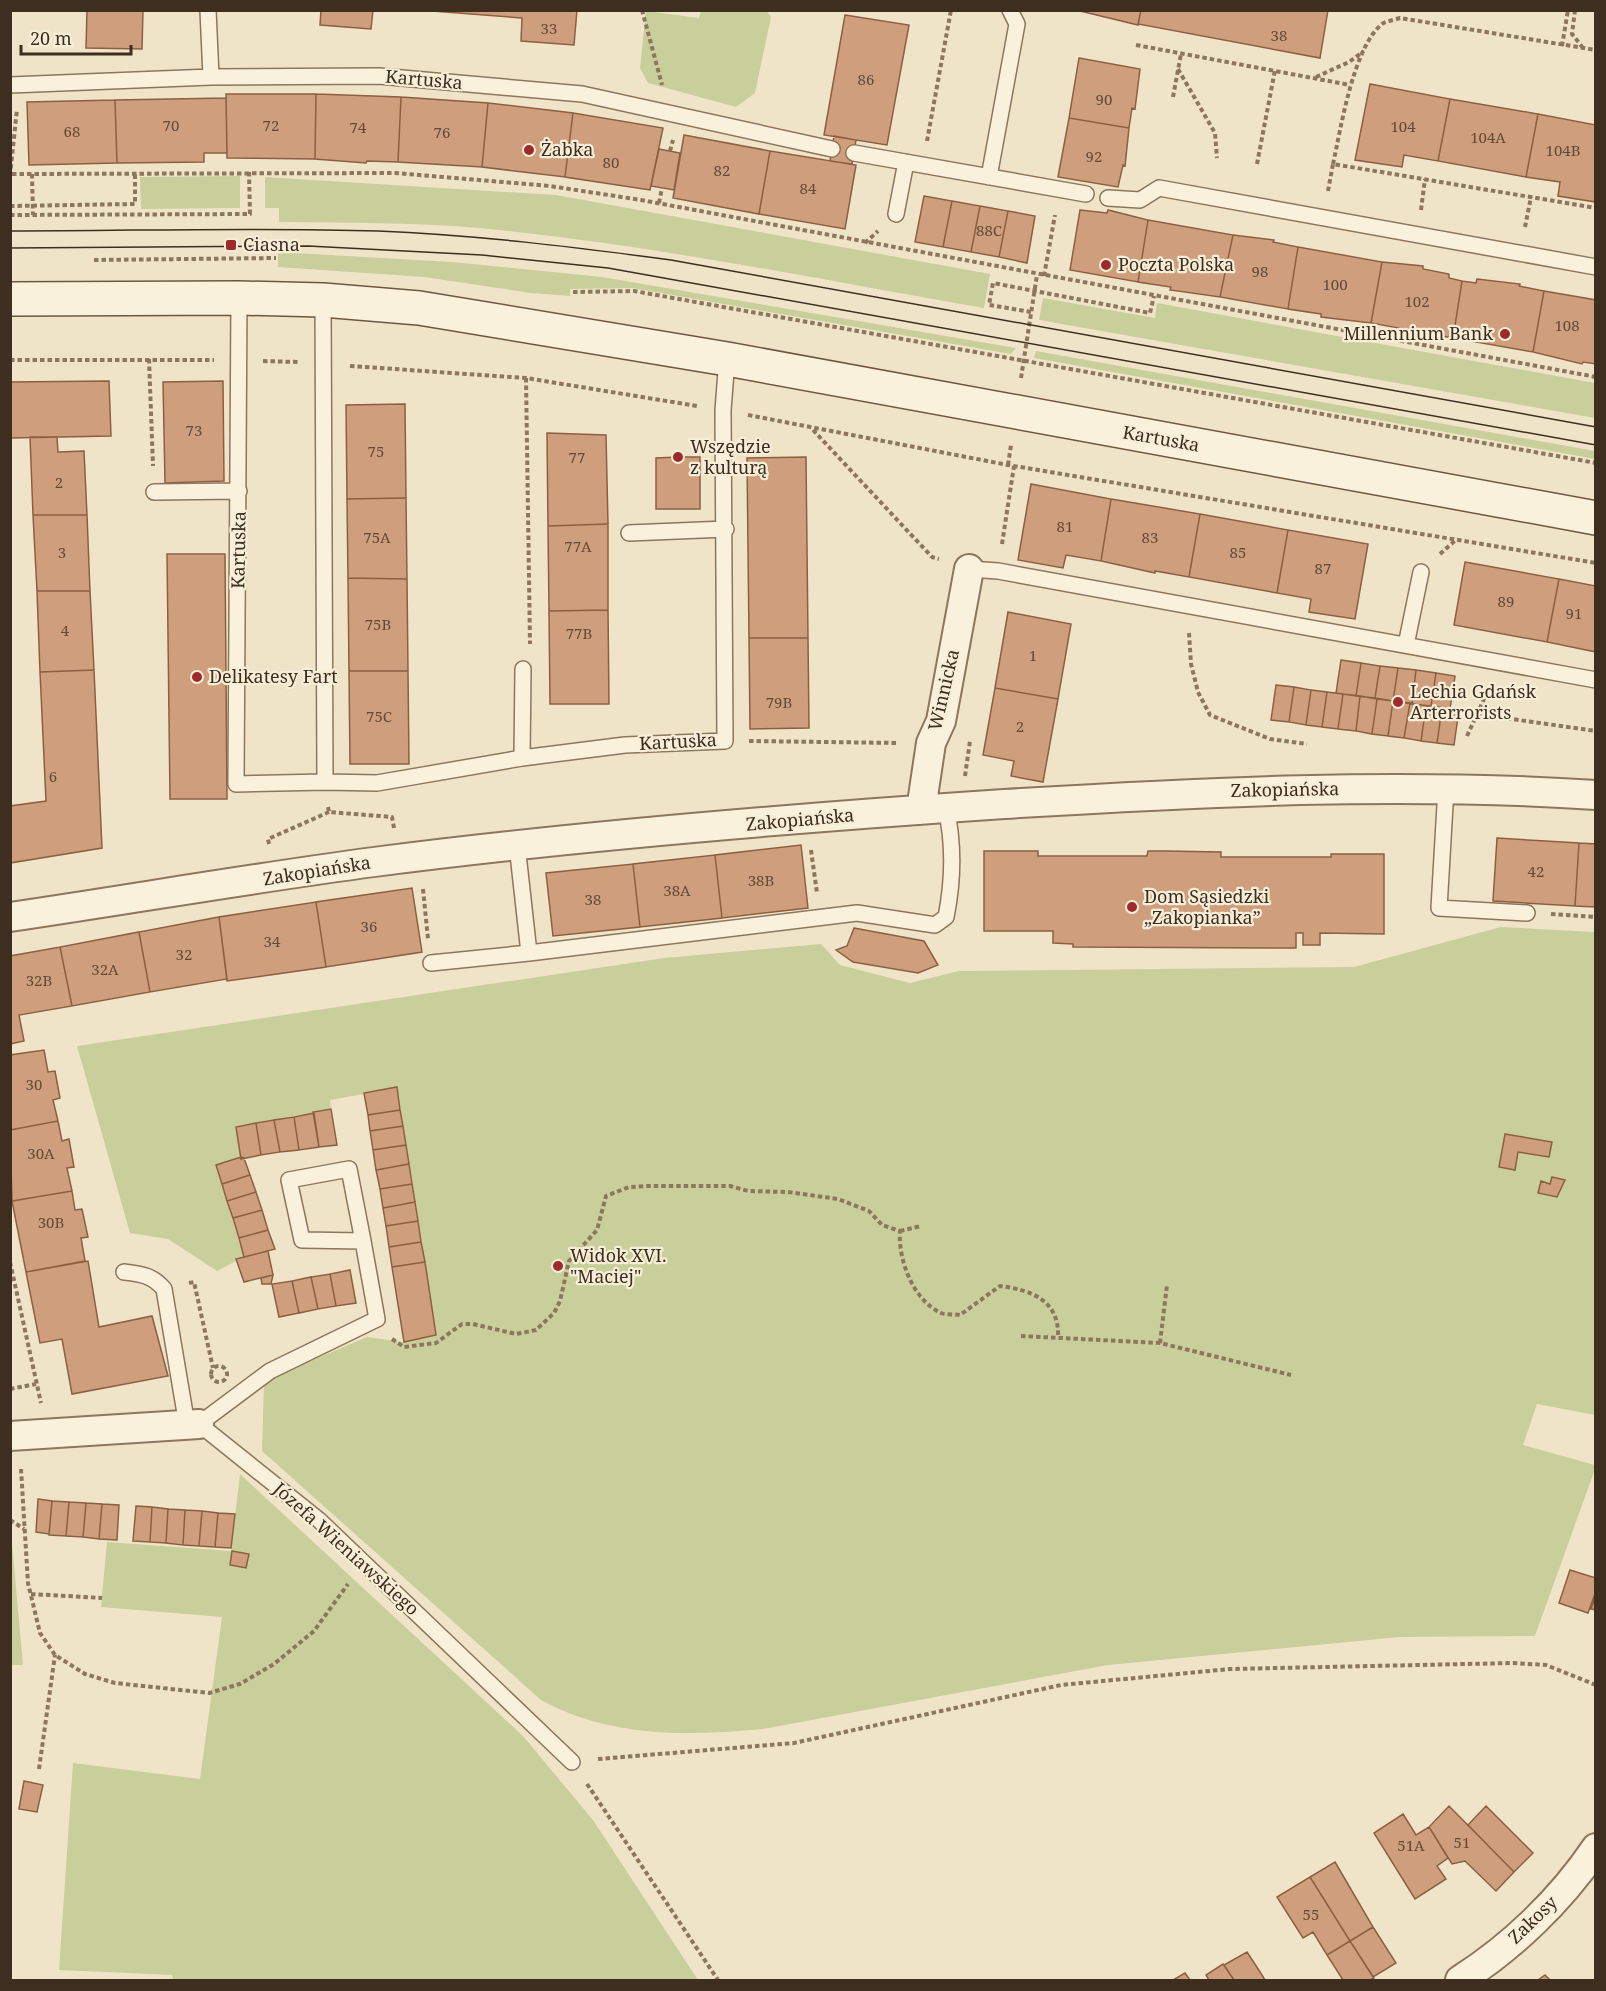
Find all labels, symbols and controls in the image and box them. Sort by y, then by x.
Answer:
scale bar [21,18,130,56]
house number: 33 [541,18,557,38]
house number: 38 [1271,25,1287,45]
text: 20 m [30,26,72,50]
street label: Kartuska [384,64,464,94]
house number: 86 [858,69,874,89]
house number: 90 [1096,89,1112,109]
house number: 70 [163,115,179,135]
house number: 72 [263,115,279,135]
house number: 104 [1390,116,1416,136]
house number: 74 [350,117,367,137]
house number: 68 [64,121,80,141]
house number: 76 [434,122,450,142]
house number: 104A [1470,127,1506,147]
place label: Żabka [541,137,594,161]
house number: 104B [1546,140,1580,160]
marker: Żabka [522,143,536,157]
house number: 92 [1086,146,1102,166]
house number: 80 [603,152,619,172]
house number: 82 [714,160,730,180]
house number: 84 [800,178,817,198]
house number: 88C [976,220,1002,240]
place label: Ciasna [243,232,300,256]
marker: Ciasna [224,238,238,252]
place label: Poczta Polska [1118,252,1234,276]
marker: Poczta Polska [1099,258,1113,272]
house number: 98 [1252,261,1268,281]
house number: 100 [1322,274,1348,294]
house number: 102 [1404,291,1430,311]
house number: 108 [1554,315,1580,335]
place label: Millennium Bank [1343,321,1493,345]
marker: Millennium Bank [1498,327,1512,341]
street label: Kartuska [1121,419,1202,457]
house number: 73 [186,420,202,440]
place label: Wszędzie z kulturą [690,434,771,479]
house number: 75 [368,441,384,461]
house number: 77 [569,447,585,467]
marker: Wszędzie z kulturą [671,450,685,464]
house number: 2 [55,472,63,492]
street label: Kartuska [225,511,251,589]
house number: 81 [1057,516,1073,536]
house number: 75A [363,527,391,547]
house number: 83 [1142,527,1158,547]
house number: 77A [564,536,592,556]
house number: 3 [58,542,66,562]
house number: 85 [1230,542,1246,562]
house number: 87 [1315,558,1331,578]
house number: 89 [1498,591,1514,611]
house number: 91 [1566,603,1582,623]
house number: 75B [365,614,391,634]
house number: 4 [61,620,70,640]
house number: 77B [566,623,592,643]
house number: 1 [1029,645,1037,665]
street label: Winnicka [922,647,964,733]
place label: Delikatesy Fart [209,664,338,688]
marker: Delikatesy Fart [190,670,204,684]
place label: Lechia Gdańsk Arterrorists [1410,679,1536,724]
house number: 79B [766,692,792,712]
marker: Lechia Gdańsk Arterrorists [1391,695,1405,709]
house number: 75C [366,706,392,726]
house number: 2 [1016,716,1024,736]
street label: Kartuska [638,727,717,755]
house number: 6 [49,766,57,786]
street label: Zakopiańska [1230,776,1340,802]
street label: Zakopiańska [745,802,855,836]
street label: Zakopiańska [261,850,372,890]
house number: 42 [1528,861,1544,881]
house number: 38B [748,870,774,890]
house number: 38A [663,880,691,900]
place label: Dom Sąsiedzki „Zakopianka” [1144,884,1269,929]
house number: 38 [585,889,601,909]
marker: Dom Sąsiedzki „Zakopianka” [1125,900,1139,914]
house number: 36 [361,916,377,936]
house number: 34 [264,931,281,951]
house number: 32 [176,944,192,964]
house number: 32A [91,959,119,979]
house number: 32B [26,970,52,990]
house number: 30 [26,1074,42,1094]
house number: 30A [27,1143,55,1163]
house number: 30B [38,1212,64,1232]
place label: Widok XVI. "Maciej" [570,1243,666,1288]
marker: Widok XVI. "Maciej" [551,1259,565,1273]
street label: Józefa Wieniawskiego [268,1476,425,1620]
house number: 51 [1454,1832,1470,1852]
house number: 51A [1397,1835,1425,1855]
street label: Zakosy [1503,1889,1563,1949]
house number: 55 [1303,1904,1319,1924]

